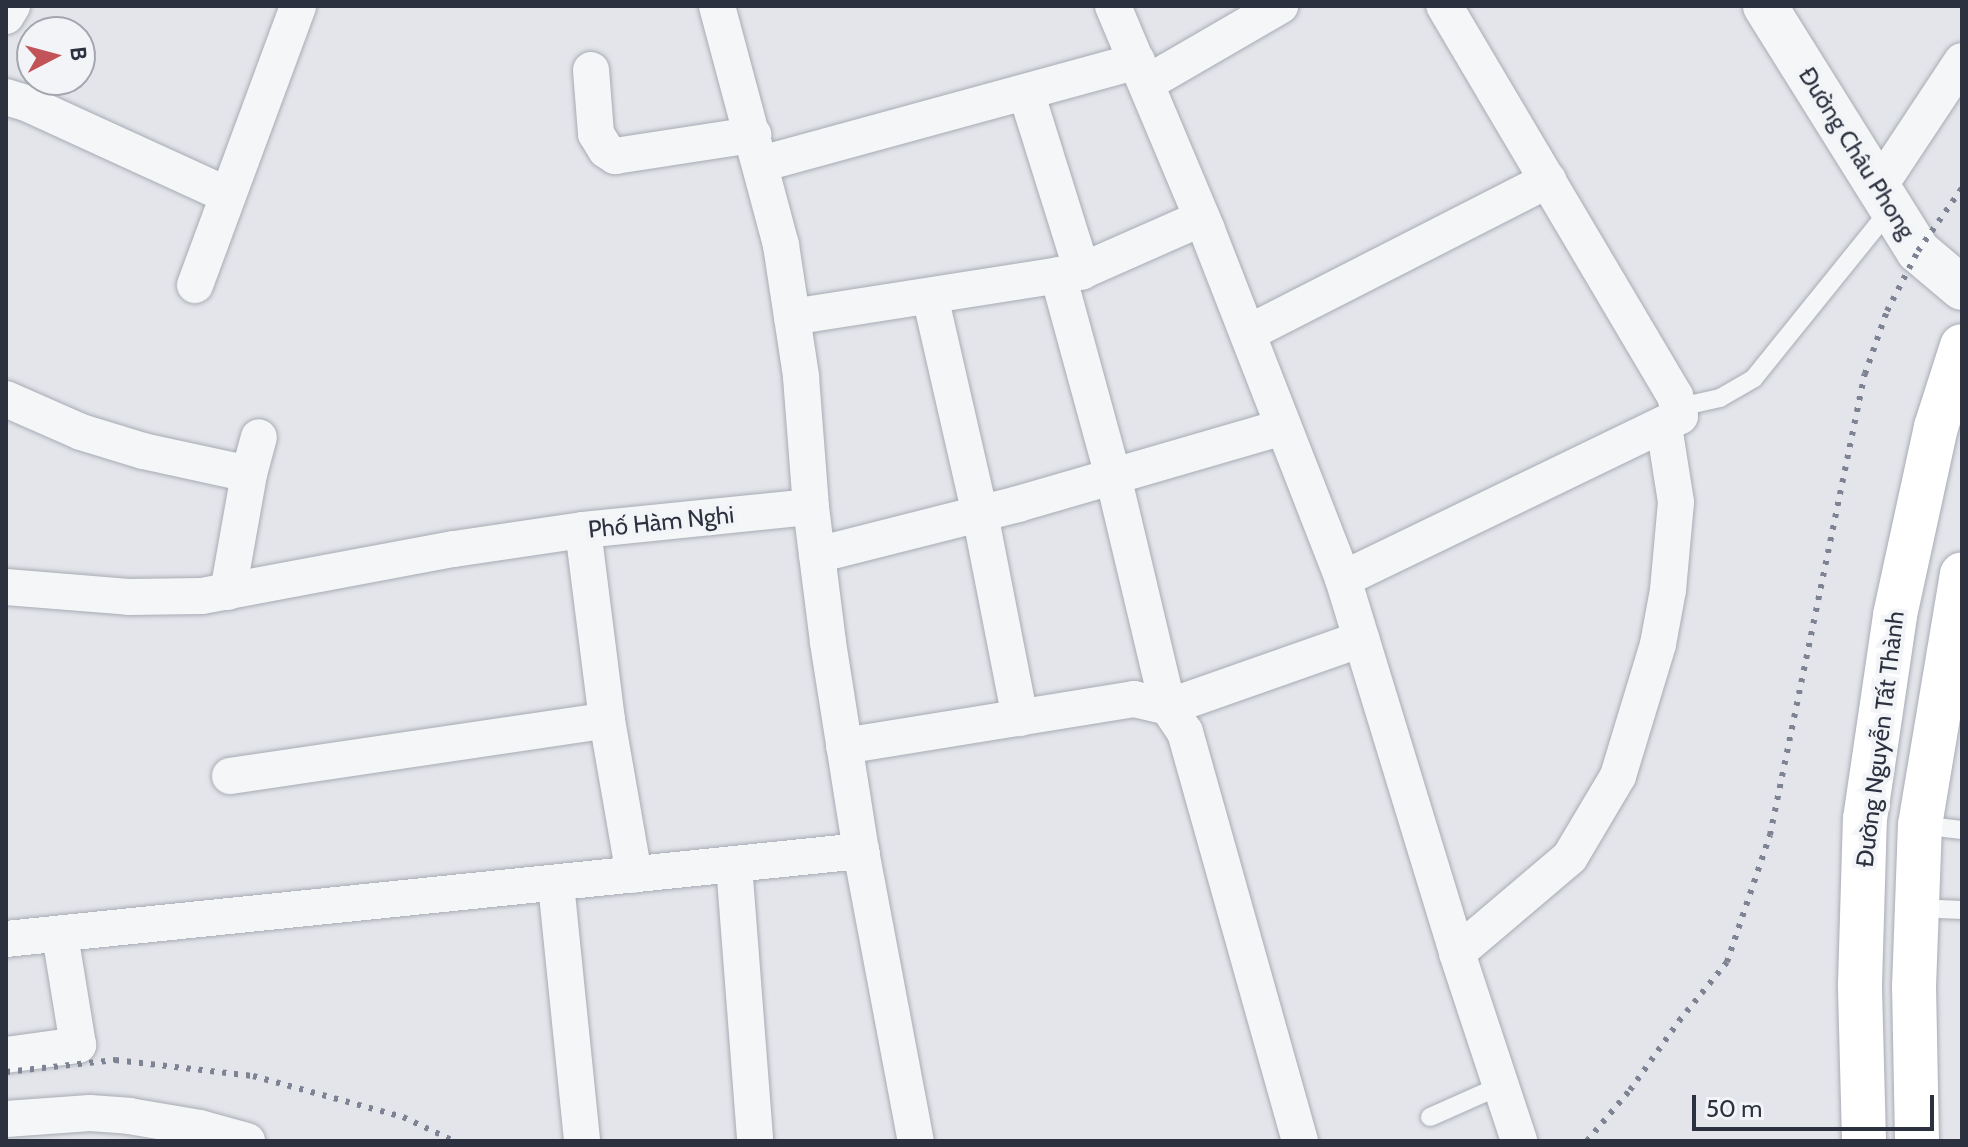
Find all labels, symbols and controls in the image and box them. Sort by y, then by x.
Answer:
north arrow [16,16,96,96]
text: B [64,45,93,62]
street label: Đường Châu Phong [1793,62,1921,244]
street label: Phố Hàm Nghi [587,500,735,544]
street label: Đường Nguyễn Tất Thành [1850,609,1910,869]
scale bar [1696,1079,1938,1129]
text: 50 m [1706,1094,1762,1123]

